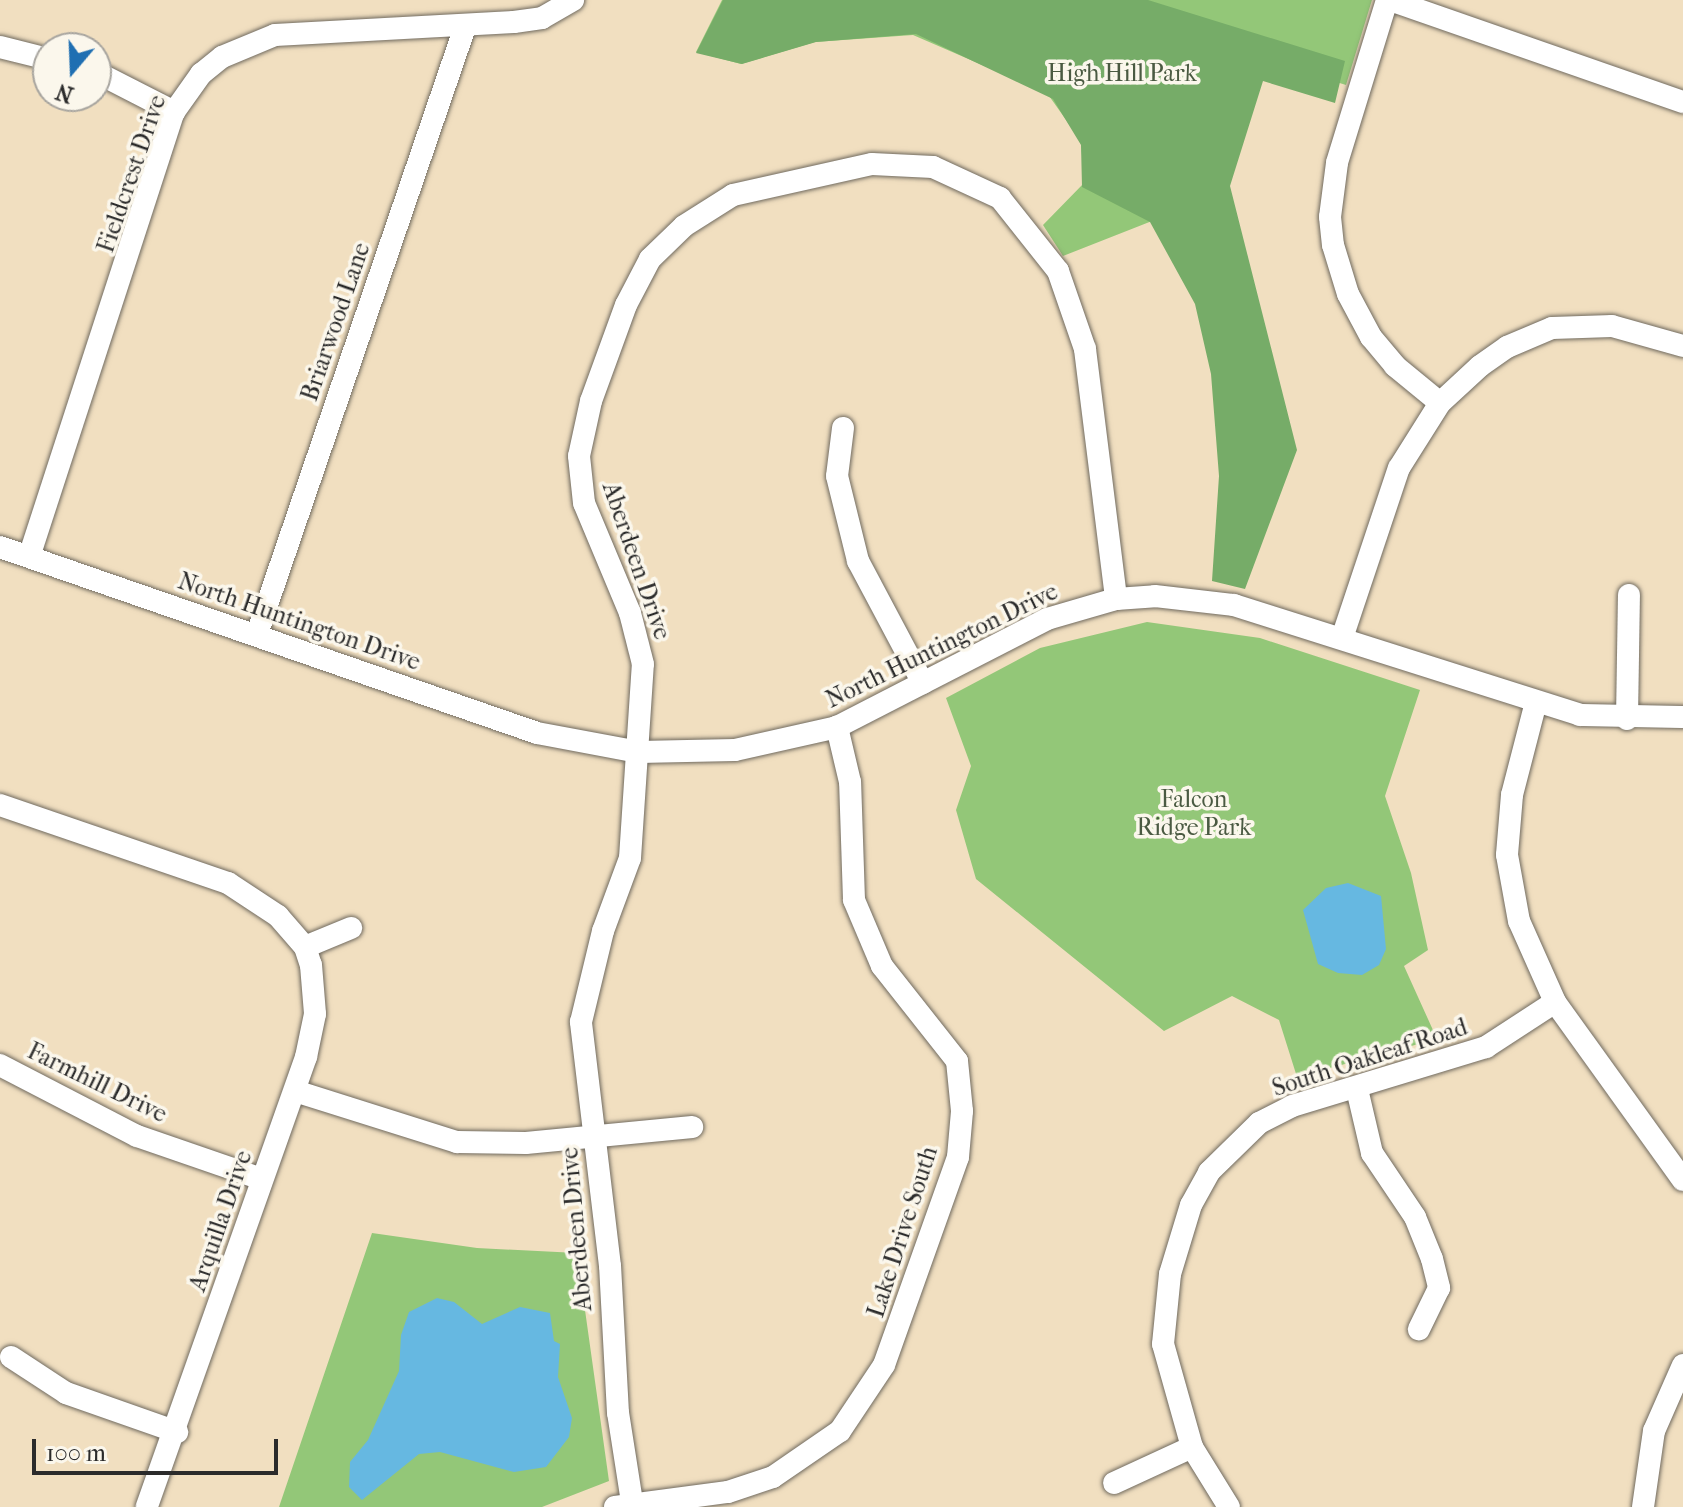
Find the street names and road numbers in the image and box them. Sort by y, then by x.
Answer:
street label: Fieldcrest Drive [92,91,172,257]
street label: Briarwood Lane [295,239,377,405]
street label: Aberdeen Drive [596,479,676,643]
street label: North Huntington Drive [174,567,424,677]
street label: North Huntington Drive [821,577,1063,715]
street label: South Oakleaf Road [1269,1013,1471,1103]
street label: Farmhill Drive [23,1037,171,1129]
street label: Lake Drive South [862,1143,944,1321]
street label: Aberdeen Drive [555,1146,599,1312]
street label: Arquilla Drive [183,1147,259,1295]

